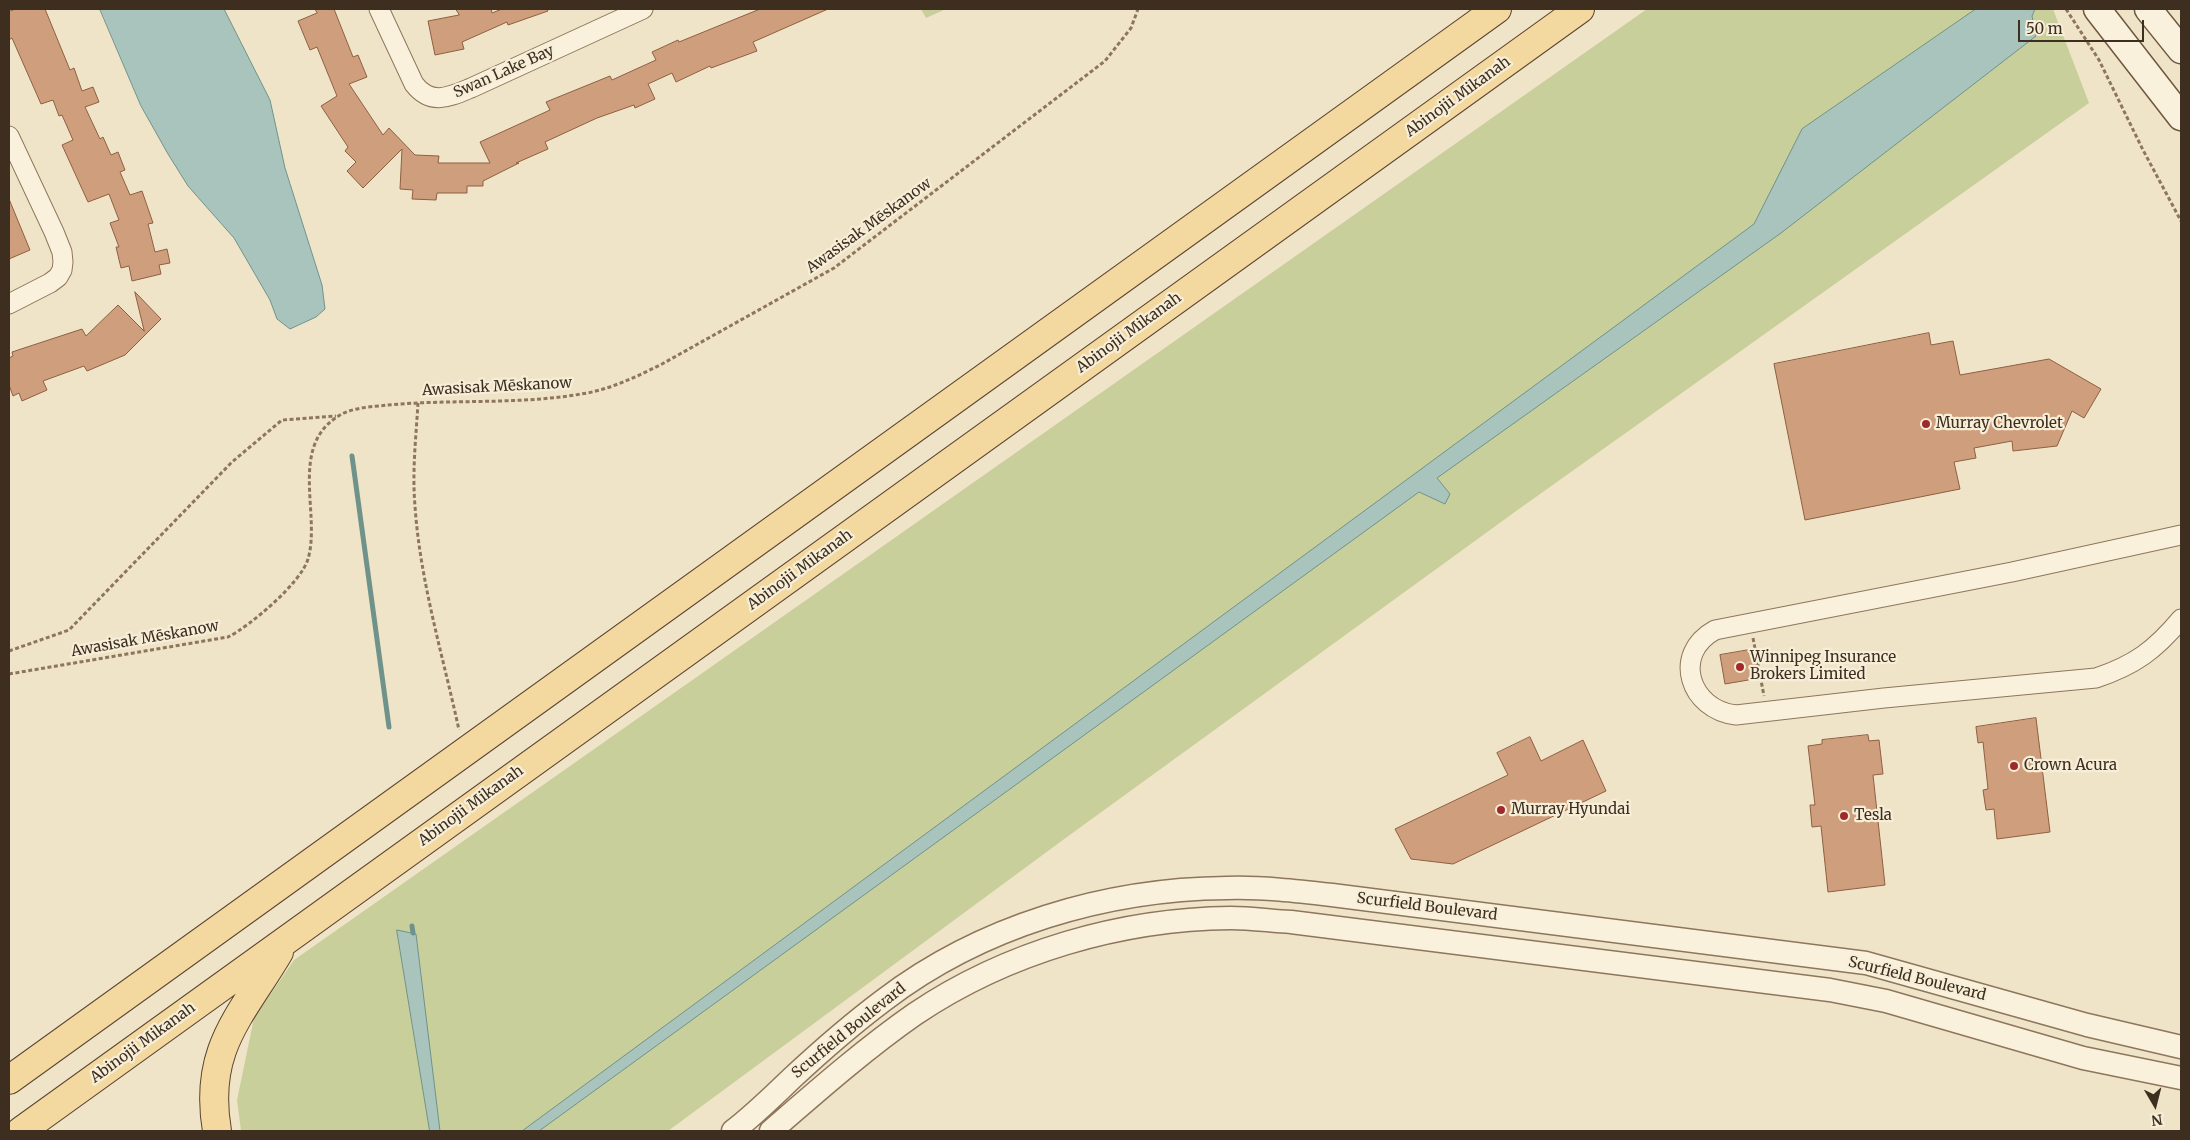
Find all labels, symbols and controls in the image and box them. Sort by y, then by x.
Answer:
scale bar [2020,10,2146,42]
text: 50 m [2026,19,2063,38]
street label: Swan Lake Bay [451,42,557,102]
street label: Abinojii Mikanah [1402,53,1514,141]
street label: Awasisak Mēskanow [803,175,935,277]
street label: Abinojii Mikanah [1073,289,1185,377]
street label: Awasisak Mēskanow [422,374,572,400]
place label: Murray Chevrolet [1936,415,2063,433]
marker: Murray Chevrolet [1920,418,1932,430]
street label: Abinojii Mikanah [744,526,856,614]
street label: Awasisak Mēskanow [70,617,220,661]
place label: Winnipeg Insurance Brokers Limited [1750,649,1896,684]
marker: Winnipeg Insurance Brokers Limited [1734,661,1746,673]
place label: Crown Acura [2024,757,2117,775]
marker: Crown Acura [2008,760,2020,772]
street label: Abinojii Mikanah [415,762,527,850]
place label: Murray Hyundai [1511,801,1630,819]
marker: Murray Hyundai [1495,804,1507,816]
place label: Tesla [1854,807,1892,825]
marker: Tesla [1838,810,1850,822]
street label: Scurfield Boulevard [1356,889,1498,925]
street label: Scurfield Boulevard [1846,953,1988,1005]
street label: Scurfield Boulevard [788,980,910,1082]
street label: Abinojii Mikanah [87,999,199,1087]
north arrow [2130,1080,2180,1130]
text: N [2150,1110,2164,1130]

